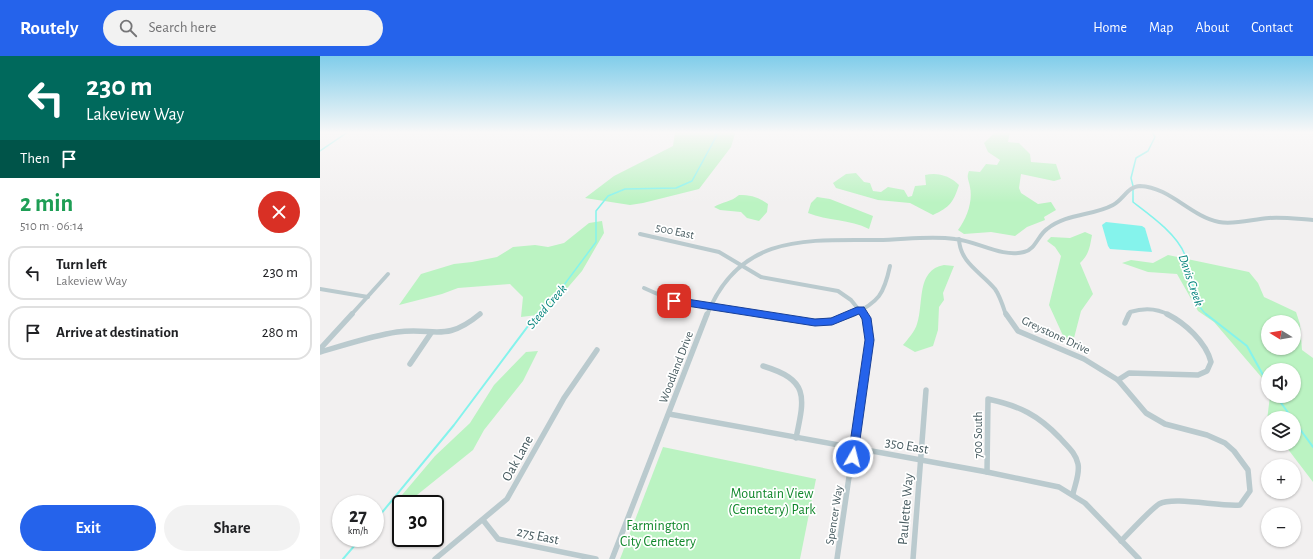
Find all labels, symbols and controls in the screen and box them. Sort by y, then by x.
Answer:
search box [103,10,383,46]
icon: search [117,17,139,39]
text: Routely [20,19,79,38]
text: Search here [149,20,216,35]
text: Home [1093,21,1127,35]
text: Map [1149,21,1173,35]
text: About [1195,21,1229,35]
text: Contact [1251,21,1293,35]
icon: left [20,72,72,124]
text: 230 m [86,73,153,101]
text: Lakeview Way [86,106,184,124]
icon: arrive [58,148,80,170]
text: Then [20,151,50,166]
button: close [258,191,300,233]
text: 2 min [20,192,73,216]
text: 510 m · 06:14 [20,220,83,233]
street label: 500 East [655,221,695,241]
water label: Davis Creek [1176,253,1206,308]
text: Turn left [56,257,107,272]
icon: left [22,262,44,284]
text: 230 m [263,265,298,280]
text: Lakeview Way [56,275,127,288]
water label: Steed Creek [525,282,570,332]
pin [657,284,691,318]
icon: arrive [663,290,685,312]
street label: Greystone Drive [1019,314,1092,357]
north arrow [1261,315,1301,355]
map controls [1261,315,1301,547]
icon: arrive [22,322,44,344]
text: Arrive at destination [56,325,179,340]
text: 280 m [262,325,298,340]
street label: Woodland Drive [657,329,695,405]
button: sound [1261,363,1301,403]
street label: 700 South [972,411,984,459]
button: layers [1261,411,1301,451]
street label: Oak Lane [500,433,536,484]
street label: 350 East [884,435,930,457]
position arrow [832,436,874,478]
button: + [1261,459,1301,499]
street label: Paulette Way [896,473,916,546]
street label: Spencer Way [823,484,846,546]
park label: Mountain View (Cemetery) Park [728,487,816,517]
speed limit sign: 30 [392,495,444,547]
button: Exit [20,505,156,551]
button: Share [164,505,300,551]
text: 27 [349,506,367,526]
button: − [1261,507,1301,547]
park label: Farmington City Cemetery [620,519,696,549]
street label: 275 East [515,525,561,547]
text: km/h [348,526,368,536]

